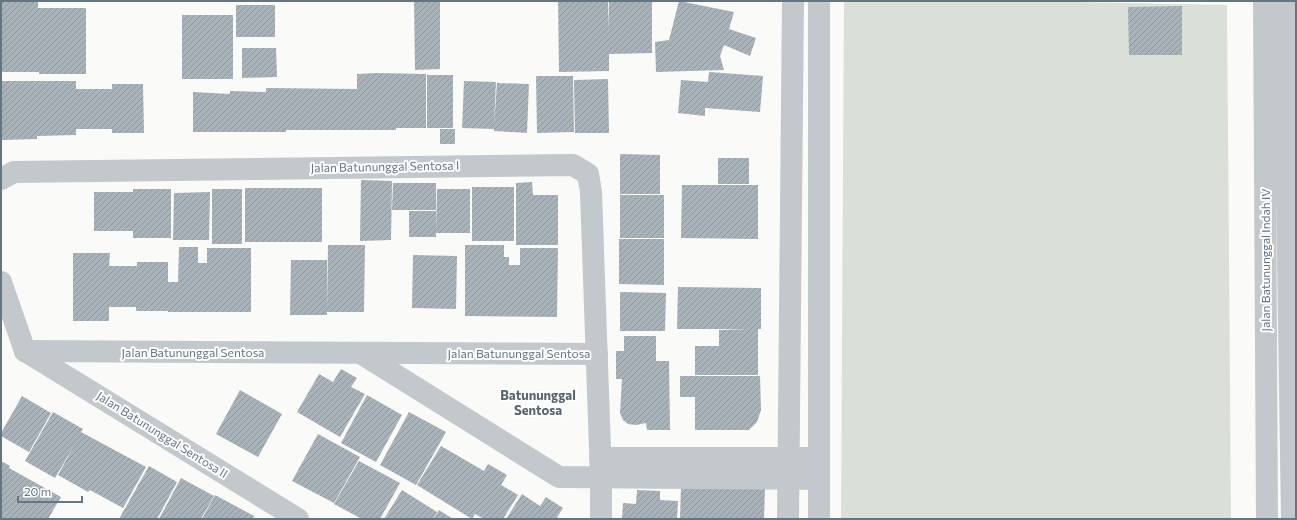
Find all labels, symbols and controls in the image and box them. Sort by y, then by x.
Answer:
street label: Jalan Batununggal Sentosa I [311,158,459,175]
street label: Jalan Batununggal Indah IV [1258,188,1273,332]
street label: Jalan Batununggal Sentosa [122,345,264,360]
street label: Jalan Batununggal Sentosa [448,346,590,361]
district label: Batununggal Sentosa [500,387,576,418]
street label: Jalan Batununggal Sentosa II [94,388,231,481]
scale bar [18,478,82,504]
text: 20 m [24,484,51,498]

